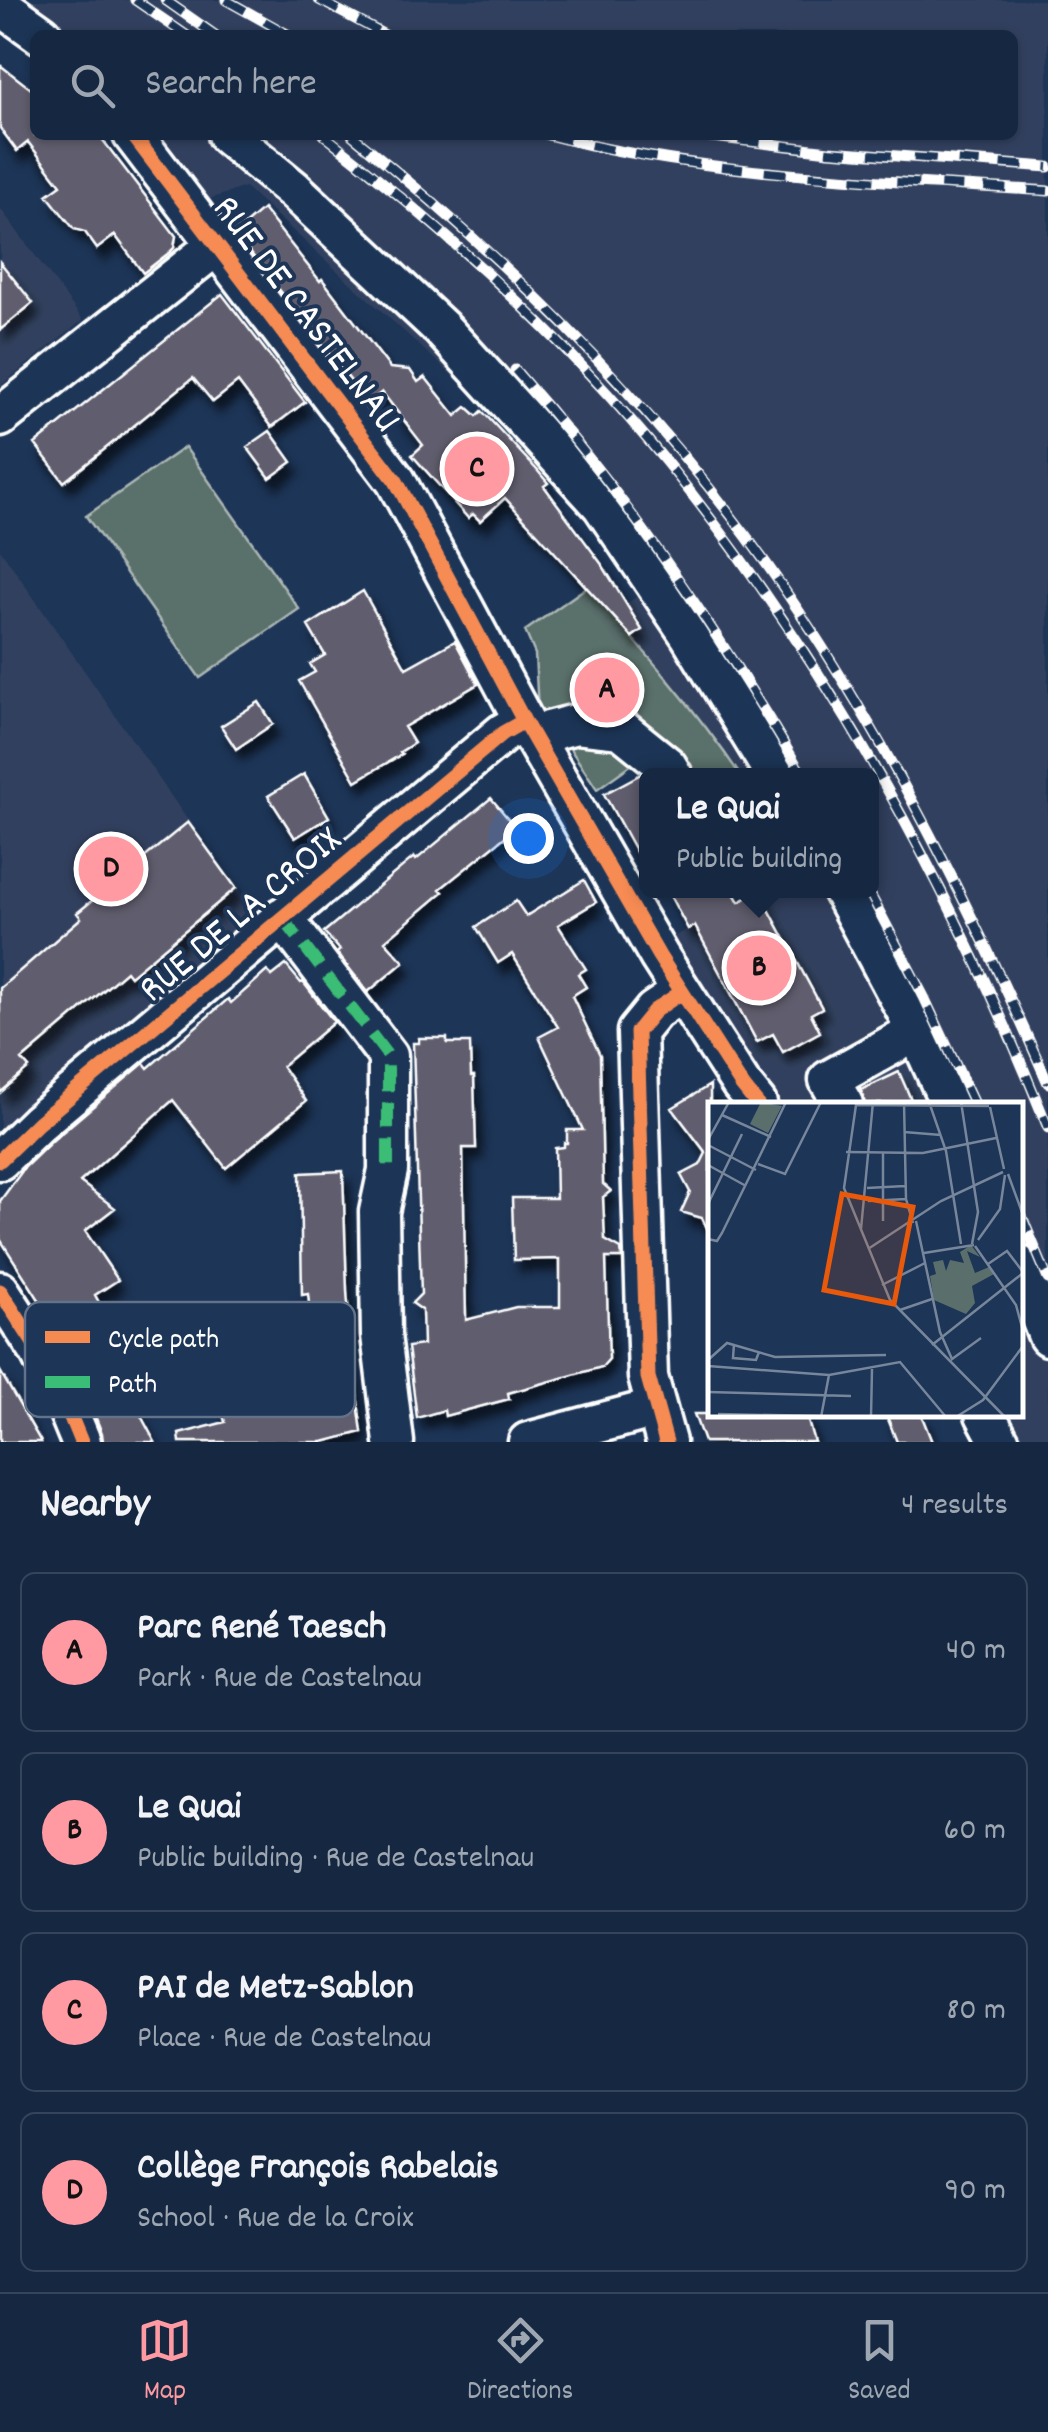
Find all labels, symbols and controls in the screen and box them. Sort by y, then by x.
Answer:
search box [30,30,1018,140]
icon: search [65,58,120,113]
text: Search here [145,58,317,113]
street label: RUE DE CASTELNAU [195,185,412,447]
pin: C [444,432,510,506]
pin: A [574,652,640,728]
popup [639,768,879,898]
text: Le Quai [676,783,780,838]
your location [503,813,554,864]
street label: RUE DE LA CROIX [128,815,356,1019]
pin: D [78,832,144,906]
text: Public building [676,838,842,884]
pin: B [726,930,792,1006]
inset map [708,1102,1023,1417]
legend [25,1302,355,1417]
text: Cycle path [108,1322,219,1362]
text: Path [108,1367,157,1407]
text: Nearby [40,1477,150,1537]
text: 4 results [901,1484,1008,1530]
text: Parc René Taesch [137,1602,386,1657]
text: A [66,1629,83,1675]
text: 40 m [946,1629,1006,1675]
text: Park · Rue de Castelnau [137,1657,422,1703]
text: Le Quai [137,1782,241,1837]
text: B [67,1809,82,1855]
text: 60 m [944,1809,1006,1855]
text: Public building · Rue de Castelnau [137,1837,534,1883]
text: PAI de Metz-Sablon [137,1962,414,2017]
text: C [67,1989,82,2035]
text: 80 m [946,1989,1006,2035]
text: Place · Rue de Castelnau [137,2017,432,2063]
text: Collège François Rabelais [137,2142,499,2197]
text: D [66,2169,83,2215]
text: 90 m [945,2169,1006,2215]
text: School · Rue de la Croix [137,2197,414,2243]
tab: Map [137,2313,192,2413]
tab: Directions [467,2313,573,2413]
tab: Saved [848,2313,911,2413]

